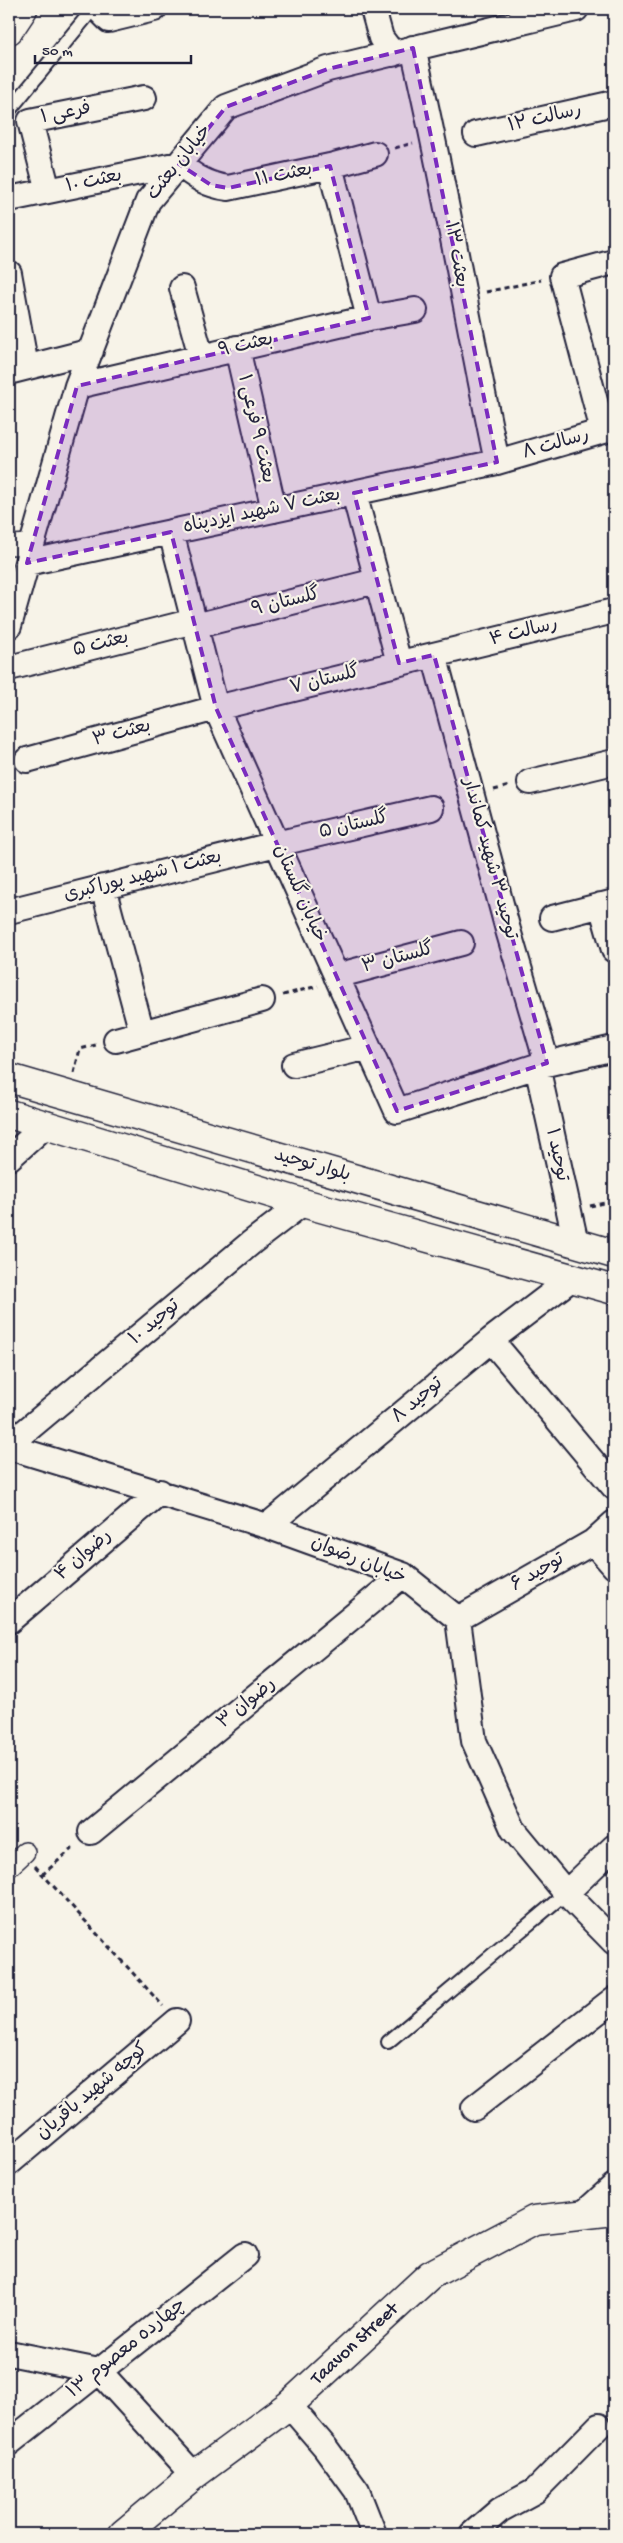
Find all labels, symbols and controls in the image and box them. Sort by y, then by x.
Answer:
scale bar [35,32,191,64]
text: 50 m [42,43,73,61]
street label: فرعی ۱ [39,98,93,130]
street label: رسالت ۱۲ [506,99,584,139]
street label: خیابان بعثت [142,120,218,206]
street label: بعثت ۱۱ [253,159,315,193]
street label: بعثت ۱۰ [64,165,124,199]
street label: بعثت ۱۳ [438,220,472,290]
street label: بعثت ۹ [216,329,276,363]
street label: بعثت ۹ فرعی ۱ [231,372,279,486]
street label: رسالت ۸ [520,424,592,466]
street label: بعثت ۷ شهید ایزدپناه [181,484,343,540]
street label: گلستان ۹ [249,581,323,623]
street label: رسالت ۴ [487,613,561,653]
street label: بعثت ۵ [71,627,131,663]
street label: گلستان ۷ [287,659,362,701]
street label: بعثت ۳ [90,715,154,753]
street label: توحید ۳ شهید کماندار [456,774,522,943]
street label: گلستان ۵ [316,805,391,845]
street label: خیابان گلستان [267,841,333,946]
street label: بعثت ۱ شهید پوراکبری [62,846,224,908]
street label: گلستان ۳ [359,936,436,980]
street label: توحید ۱ [539,1126,573,1184]
street label: بلوار توحید [271,1144,353,1188]
street label: توحید ۱۰ [125,1295,186,1351]
street label: توحید ۸ [388,1373,449,1429]
street label: رضوان ۴ [51,1525,117,1587]
street label: خیابان رضوان [307,1532,409,1590]
street label: توحید ۶ [507,1548,569,1597]
street label: رضوان ۳ [213,1673,281,1735]
street label: کوچه شهید باقریان [32,2038,154,2146]
street label: چهارده معصوم ۱۳ [63,2294,191,2404]
street label: Taavon Street [306,2297,405,2391]

